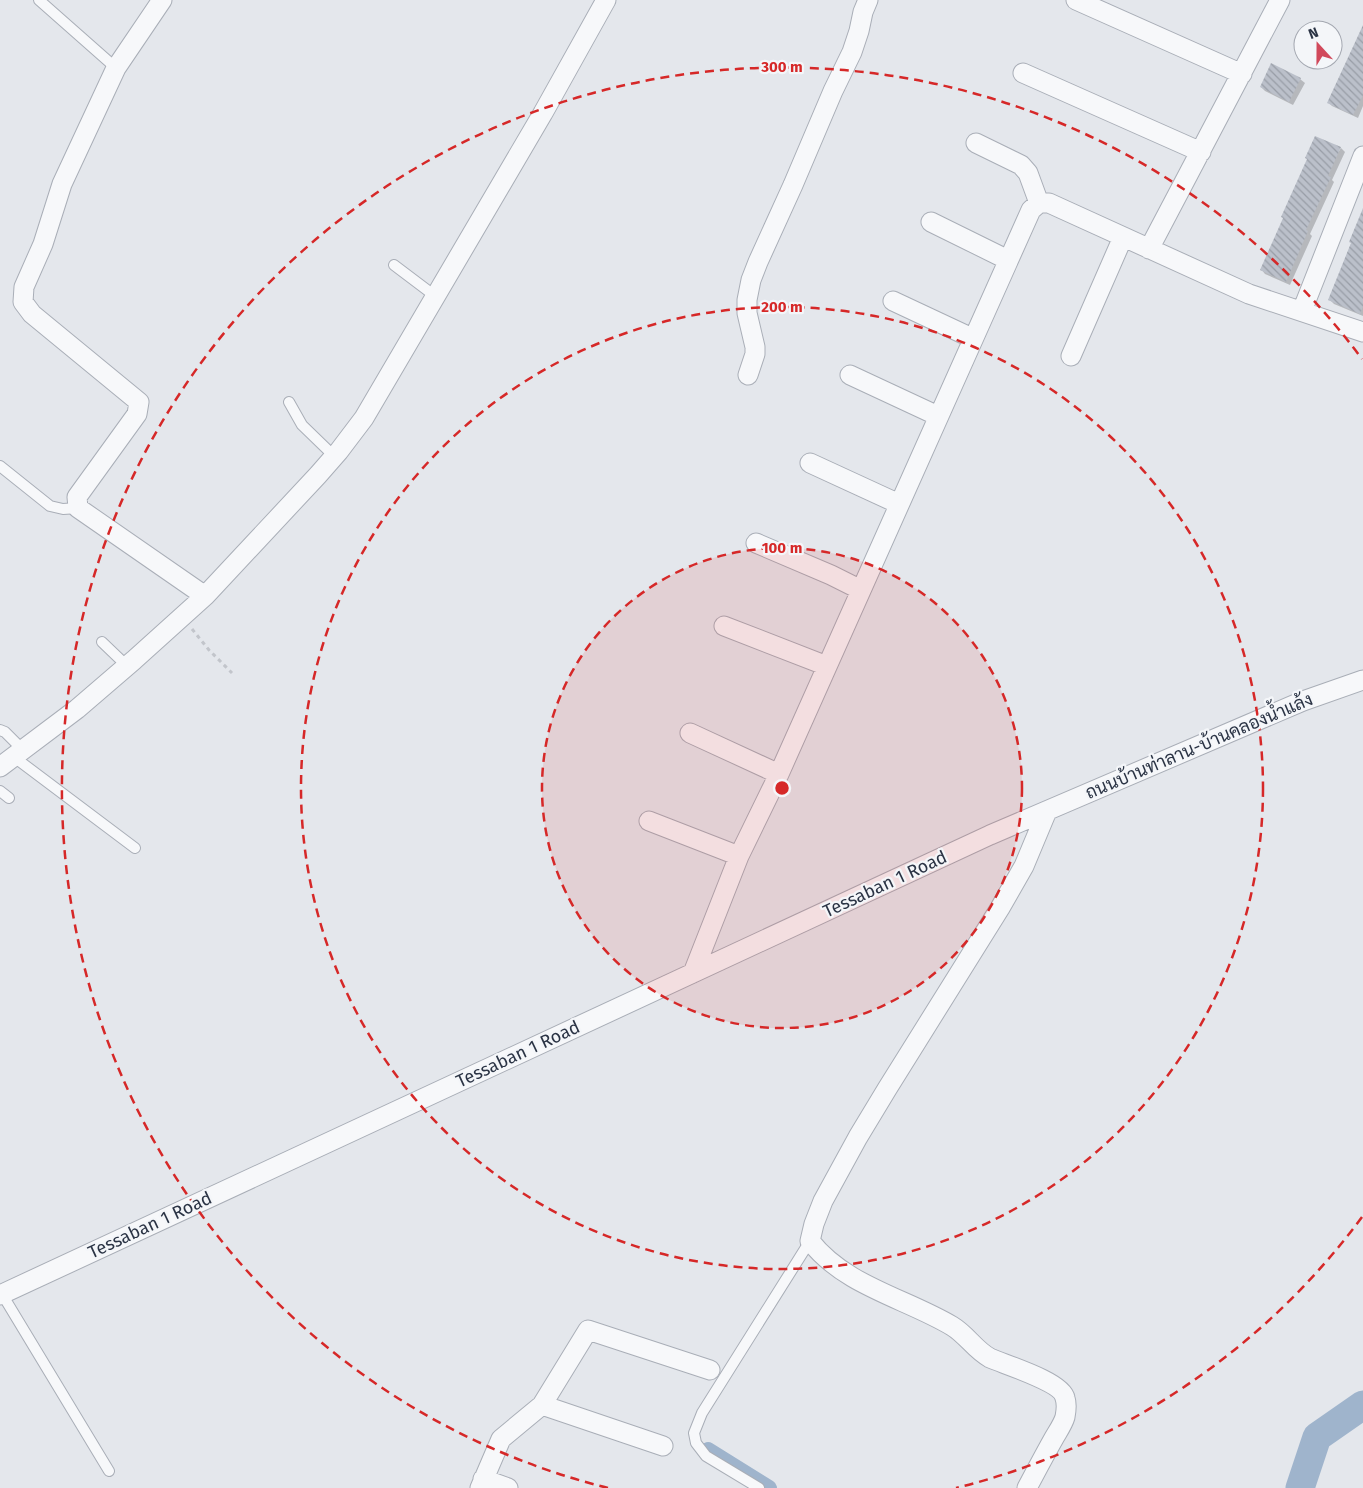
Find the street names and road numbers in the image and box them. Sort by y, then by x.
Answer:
street label: ถนนบ้านท่าลาน-บ้านคลองน้ำแล้ง [1080,683,1316,804]
street label: Tessaban 1 Road [820,846,950,922]
street label: Tessaban 1 Road [453,1016,583,1092]
street label: Tessaban 1 Road [85,1187,215,1263]

